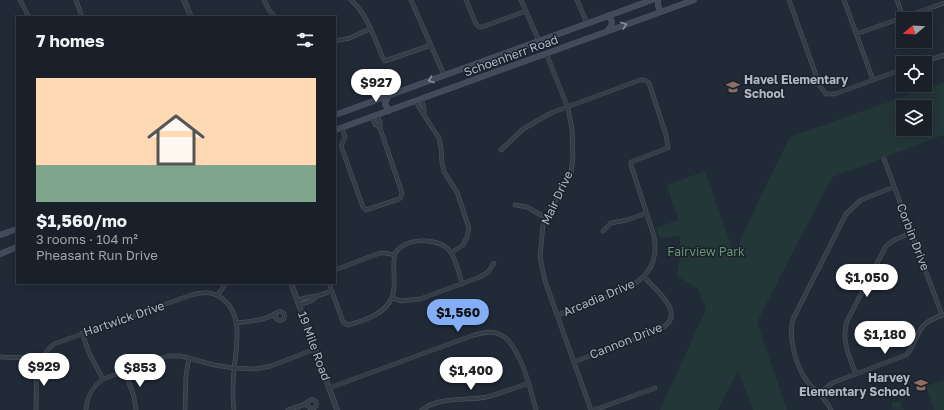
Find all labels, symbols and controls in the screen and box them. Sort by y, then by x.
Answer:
north arrow [896,12,932,48]
map controls [896,12,932,136]
one-way arrow [621,21,628,30]
icon: filters [294,29,316,51]
text: 7 homes [36,30,104,51]
street label: Schoenherr Road [462,32,560,80]
button: locate [896,56,932,92]
pin: $927 [352,69,400,103]
place label: Havel Elementary School [744,72,849,101]
text: $927 [360,74,392,90]
one-way arrow [427,76,434,84]
school or university icon: Havel Elementary School [725,79,741,95]
button: layers [896,100,932,136]
icon: home [140,104,212,176]
street label: Mair Drive [538,168,576,227]
street label: Corbin Drive [894,201,933,273]
text: $1,560/mo [36,210,127,231]
text: 3 rooms · 104 m² [36,231,138,247]
park label: Fairview Park [667,244,745,259]
text: Pheasant Run Drive [36,247,158,263]
pin: $1,050 [834,264,900,298]
text: $1,050 [845,269,889,285]
street label: Arcadia Drive [561,276,637,319]
street label: Hartwick Drive [81,298,166,339]
pin: $1,560 [425,299,491,333]
text: $1,560 [436,304,480,320]
street label: 19 Mile Road [295,309,334,383]
street label: Cannon Drive [587,319,664,362]
pin: $1,180 [852,321,918,355]
text: $1,180 [863,326,907,342]
pin: $929 [20,353,68,387]
pin: $853 [116,354,164,388]
pin: $1,400 [438,357,504,391]
text: $929 [27,358,61,374]
text: $853 [124,359,156,375]
text: $1,400 [449,362,493,378]
place label: Harvey Elementary School [799,370,911,399]
school or university icon: Harvey Elementary School [913,377,929,393]

